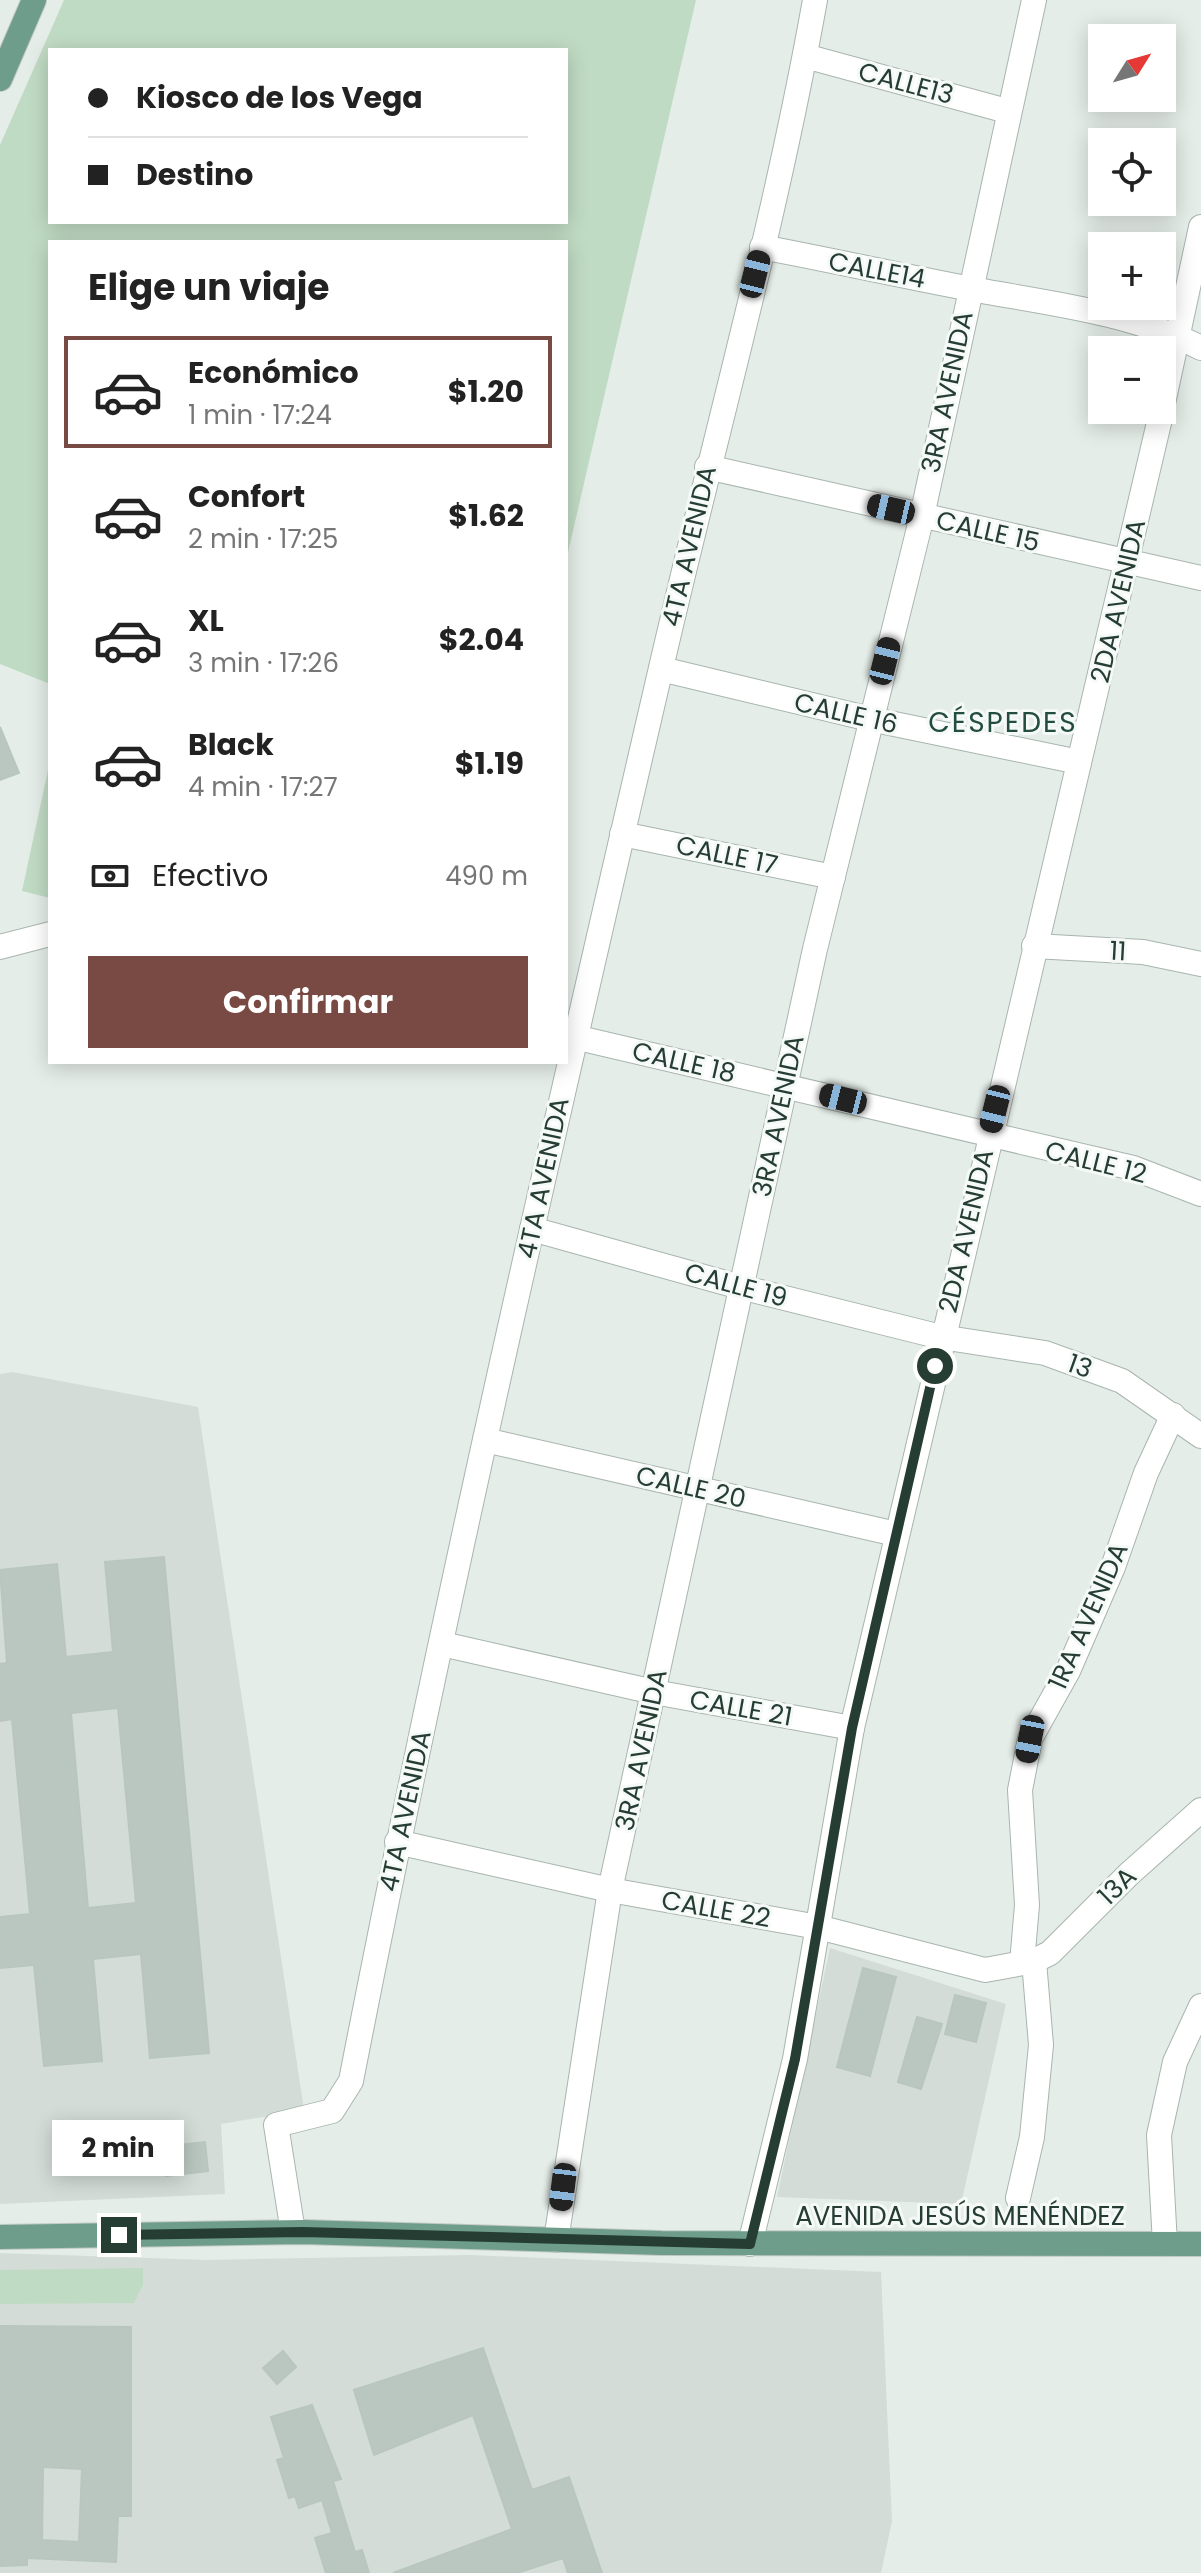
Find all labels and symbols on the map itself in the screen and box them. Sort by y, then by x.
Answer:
north arrow [1088,24,1176,112]
street label: CALLE13 [854,53,958,113]
street label: CALLE14 [825,243,929,297]
car [738,248,772,300]
street label: 3RA AVENIDA [912,308,982,476]
street label: 4TA AVENIDA [653,462,725,630]
car [865,492,917,526]
street label: CALLE 15 [933,502,1043,560]
street label: 2DA AVENIDA [1082,516,1154,686]
car [868,635,902,687]
street label: CALLE 16 [791,684,901,742]
district label: CÉSPEDES [928,703,1078,742]
street label: CALLE 17 [673,827,781,883]
street label: 11 [1109,933,1127,969]
street label: 3RA AVENIDA [743,1032,813,1200]
street label: CALLE 18 [629,1033,739,1091]
car [817,1082,869,1116]
car [978,1083,1012,1135]
street label: 4TA AVENIDA [508,1094,578,1262]
street label: CALLE 12 [1041,1132,1151,1192]
street label: 2DA AVENIDA [930,1146,1002,1316]
street label: CALLE 19 [681,1254,791,1316]
street label: 13 [1063,1345,1097,1387]
route start [917,1348,953,1384]
street label: CALLE 20 [633,1457,749,1517]
street label: 1RA AVENIDA [1040,1537,1136,1695]
street label: 3RA AVENIDA [606,1666,676,1834]
street label: CALLE 21 [687,1681,795,1735]
car [1014,1713,1046,1765]
street label: 4TA AVENIDA [370,1727,440,1895]
street label: 13A [1090,1859,1144,1913]
street label: CALLE 22 [659,1882,773,1936]
callout: 2 min [53,2119,185,2175]
car [548,2162,578,2212]
street label: AVENIDA JESÚS MENÉNDEZ [795,2198,1125,2234]
route end [101,2217,137,2253]

